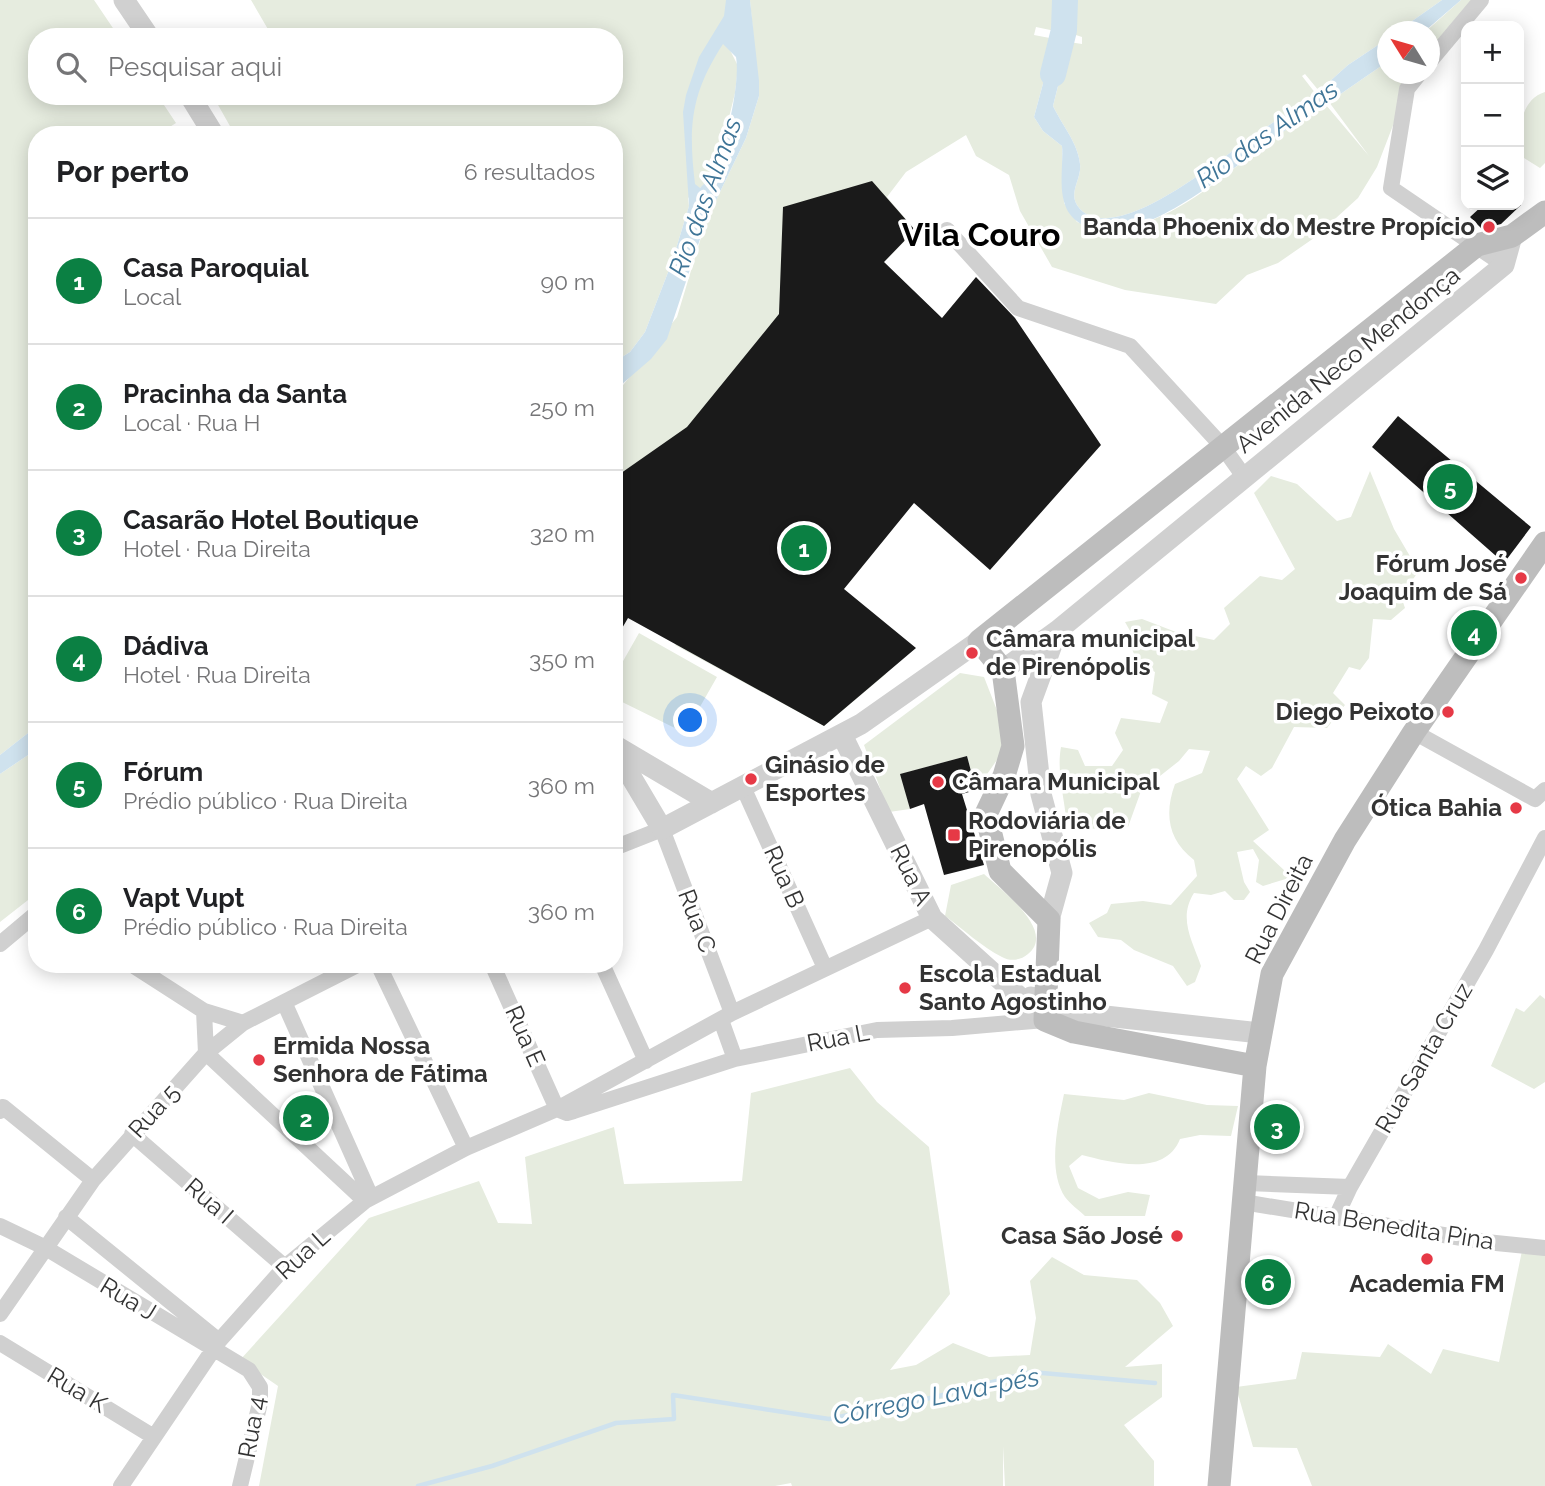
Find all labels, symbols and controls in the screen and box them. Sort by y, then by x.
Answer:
north arrow [1377,21,1440,84]
map controls [1461,21,1524,210]
button: + [1461,21,1524,84]
search box [28,28,623,105]
icon: search [52,48,90,86]
text: Pesquisar aqui [108,52,282,82]
water label: Rio das Almas [1190,74,1344,194]
button: − [1461,84,1524,147]
water label: Rio das Almas [662,114,748,280]
button: layers [1461,147,1524,210]
text: Por perto [56,154,189,189]
text: 6 resultados [464,158,595,185]
place label: Banda Phoenix do Mestre Propício [1083,212,1475,241]
district label: Vila Couro [902,216,1060,253]
marker: Banda Phoenix do Mestre Propício [1481,219,1497,235]
text: Casa Paroquial [123,253,309,283]
street label: Avenida Neco Mendonça [1230,260,1465,459]
text: 1 [73,268,85,295]
text: 90 m [540,268,595,295]
text: Local [123,283,181,310]
text: Pracinha da Santa [123,379,347,409]
text: 2 [73,394,85,421]
text: 250 m [529,394,595,421]
text: Local · Rua H [123,409,261,436]
pin: 5 [1427,461,1473,513]
text: Casarão Hotel Boutique [123,505,419,535]
text: 3 [73,520,85,547]
text: 320 m [530,520,595,547]
pin: 1 [781,522,827,574]
text: Hotel · Rua Direita [123,535,311,562]
place label: Fórum José Joaquim de Sá [1339,549,1507,606]
marker: Fórum José Joaquim de Sá [1513,570,1529,586]
pin: 4 [1451,607,1497,659]
place label: Câmara municipal de Pirenópolis [986,624,1196,681]
text: Dádiva [123,631,209,661]
marker: Câmara municipal de Pirenópolis [964,645,980,661]
text: 4 [72,646,86,673]
text: 350 m [529,646,595,673]
text: Hotel · Rua Direita [123,661,311,688]
place label: Diego Peixoto [1276,697,1434,726]
your location [673,703,707,737]
marker: Diego Peixoto [1440,704,1456,720]
place label: Ginásio de Esportes [765,750,885,807]
text: Fórum [123,757,203,787]
place label: Câmara Municipal [952,767,1160,796]
marker: Ginásio de Esportes [743,771,759,787]
text: 5 [73,772,85,799]
text: 360 m [528,772,595,799]
marker: Câmara Municipal [930,774,946,790]
text: Prédio público · Rua Direita [123,787,408,814]
place label: Ótica Bahia [1371,793,1502,822]
marker: Ótica Bahia [1508,800,1524,816]
place label: Rodoviária de Pirenopólis [968,806,1126,863]
marker: Rodoviária de Pirenopólis [946,827,962,843]
street label: Rua A [884,839,939,910]
street label: Rua B [758,841,811,912]
street label: Rua Direita [1238,849,1319,969]
text: Vapt Vupt [123,883,245,913]
street label: Rua C [672,885,723,957]
text: 6 [72,898,86,925]
text: 360 m [528,898,595,925]
text: Prédio público · Rua Direita [123,913,408,940]
place label: Escola Estadual Santo Agostinho [919,959,1107,1016]
street label: Rua Santa Cruz [1369,977,1478,1138]
marker: Escola Estadual Santo Agostinho [897,980,913,996]
street label: Rua E [499,1001,552,1071]
street label: Rua L [804,1017,872,1058]
place label: Ermida Nossa Senhora de Fátima [273,1031,488,1088]
marker: Ermida Nossa Senhora de Fátima [251,1052,267,1068]
street label: Rua 5 [122,1078,185,1143]
pin: 2 [283,1092,329,1144]
pin: 3 [1254,1101,1300,1153]
street label: Rua I [179,1172,240,1230]
street label: Rua Benedita Pina [1292,1195,1496,1256]
place label: Casa São José [1001,1221,1163,1250]
street label: Rua L [270,1222,336,1285]
marker: Casa São José [1169,1228,1185,1244]
marker: Academia FM [1419,1251,1435,1267]
pin: 6 [1245,1256,1291,1308]
place label: Academia FM [1349,1269,1505,1298]
street label: Rua J [95,1271,161,1326]
street label: Rua K [42,1361,113,1419]
water label: Córrego Lava-pés [830,1361,1042,1431]
street label: Rua 4 [232,1394,271,1460]

